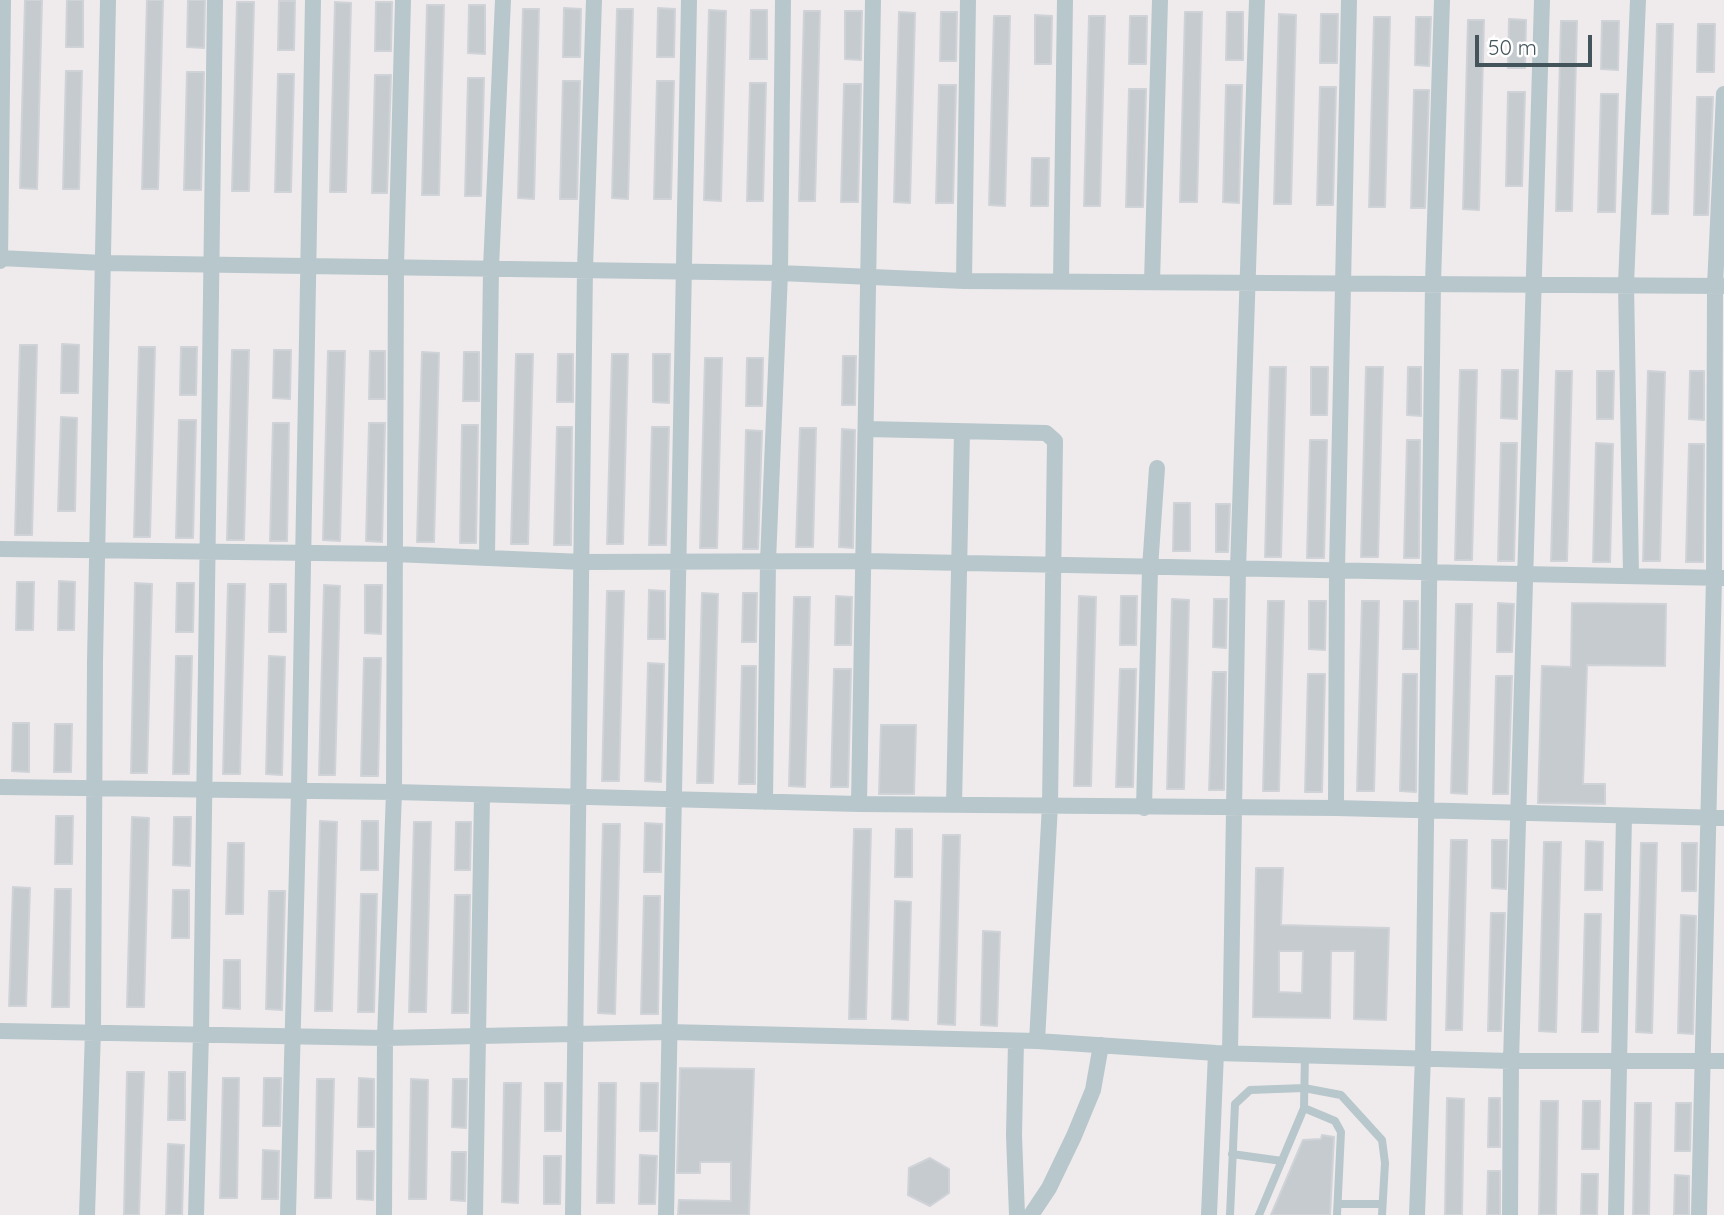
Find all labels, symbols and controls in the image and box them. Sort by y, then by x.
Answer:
scale bar [1479,21,1596,65]
text: 50 m [1488,34,1537,60]

